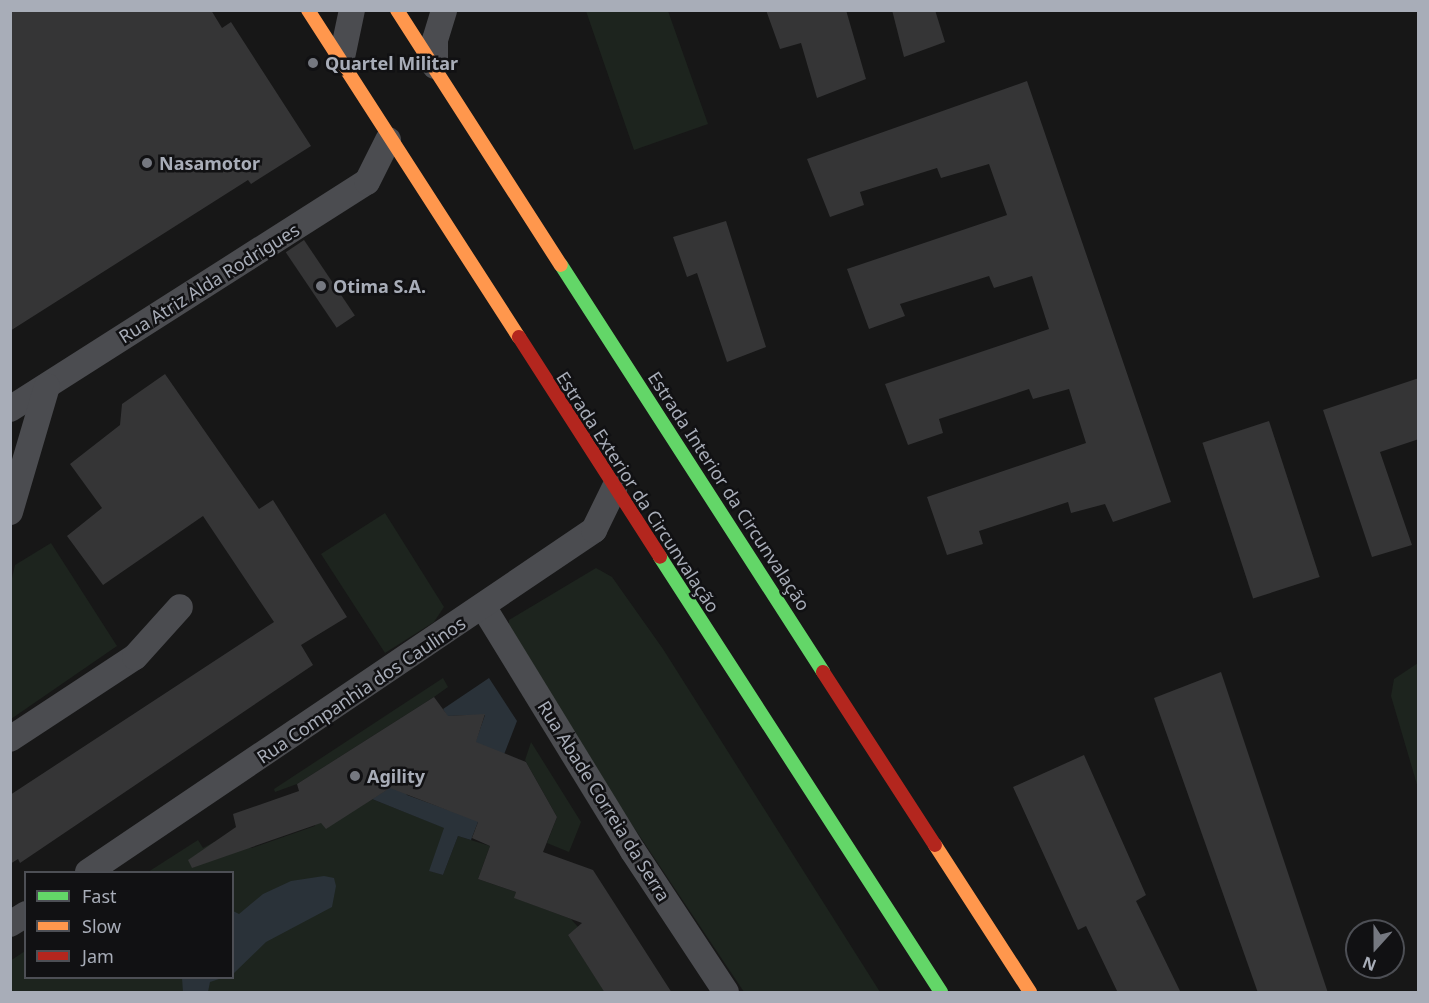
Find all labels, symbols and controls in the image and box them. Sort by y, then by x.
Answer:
place label: Quartel Militar [325,52,458,74]
marker: Quartel Militar [306,56,320,70]
place label: Nasamotor [159,152,260,174]
marker: Nasamotor [140,156,154,170]
street label: Rua Atriz Alda Rodrigues [115,219,303,347]
place label: Otima S.A. [333,275,426,297]
marker: Otima S.A. [314,279,328,293]
street label: Estrada Interior da Circunvalação [644,367,814,615]
street label: Estrada Exterior da Circunvalação [552,368,724,616]
street label: Rua Companhia dos Caulinos [253,612,469,768]
street label: Rua Abade Correia da Serra [533,697,675,905]
place label: Agility [367,765,425,787]
marker: Agility [348,769,362,783]
legend [24,871,234,979]
text: Fast [82,884,117,908]
text: Slow [82,914,121,938]
north arrow [1345,919,1405,979]
text: Jam [82,944,114,968]
text: N [1359,951,1379,977]

